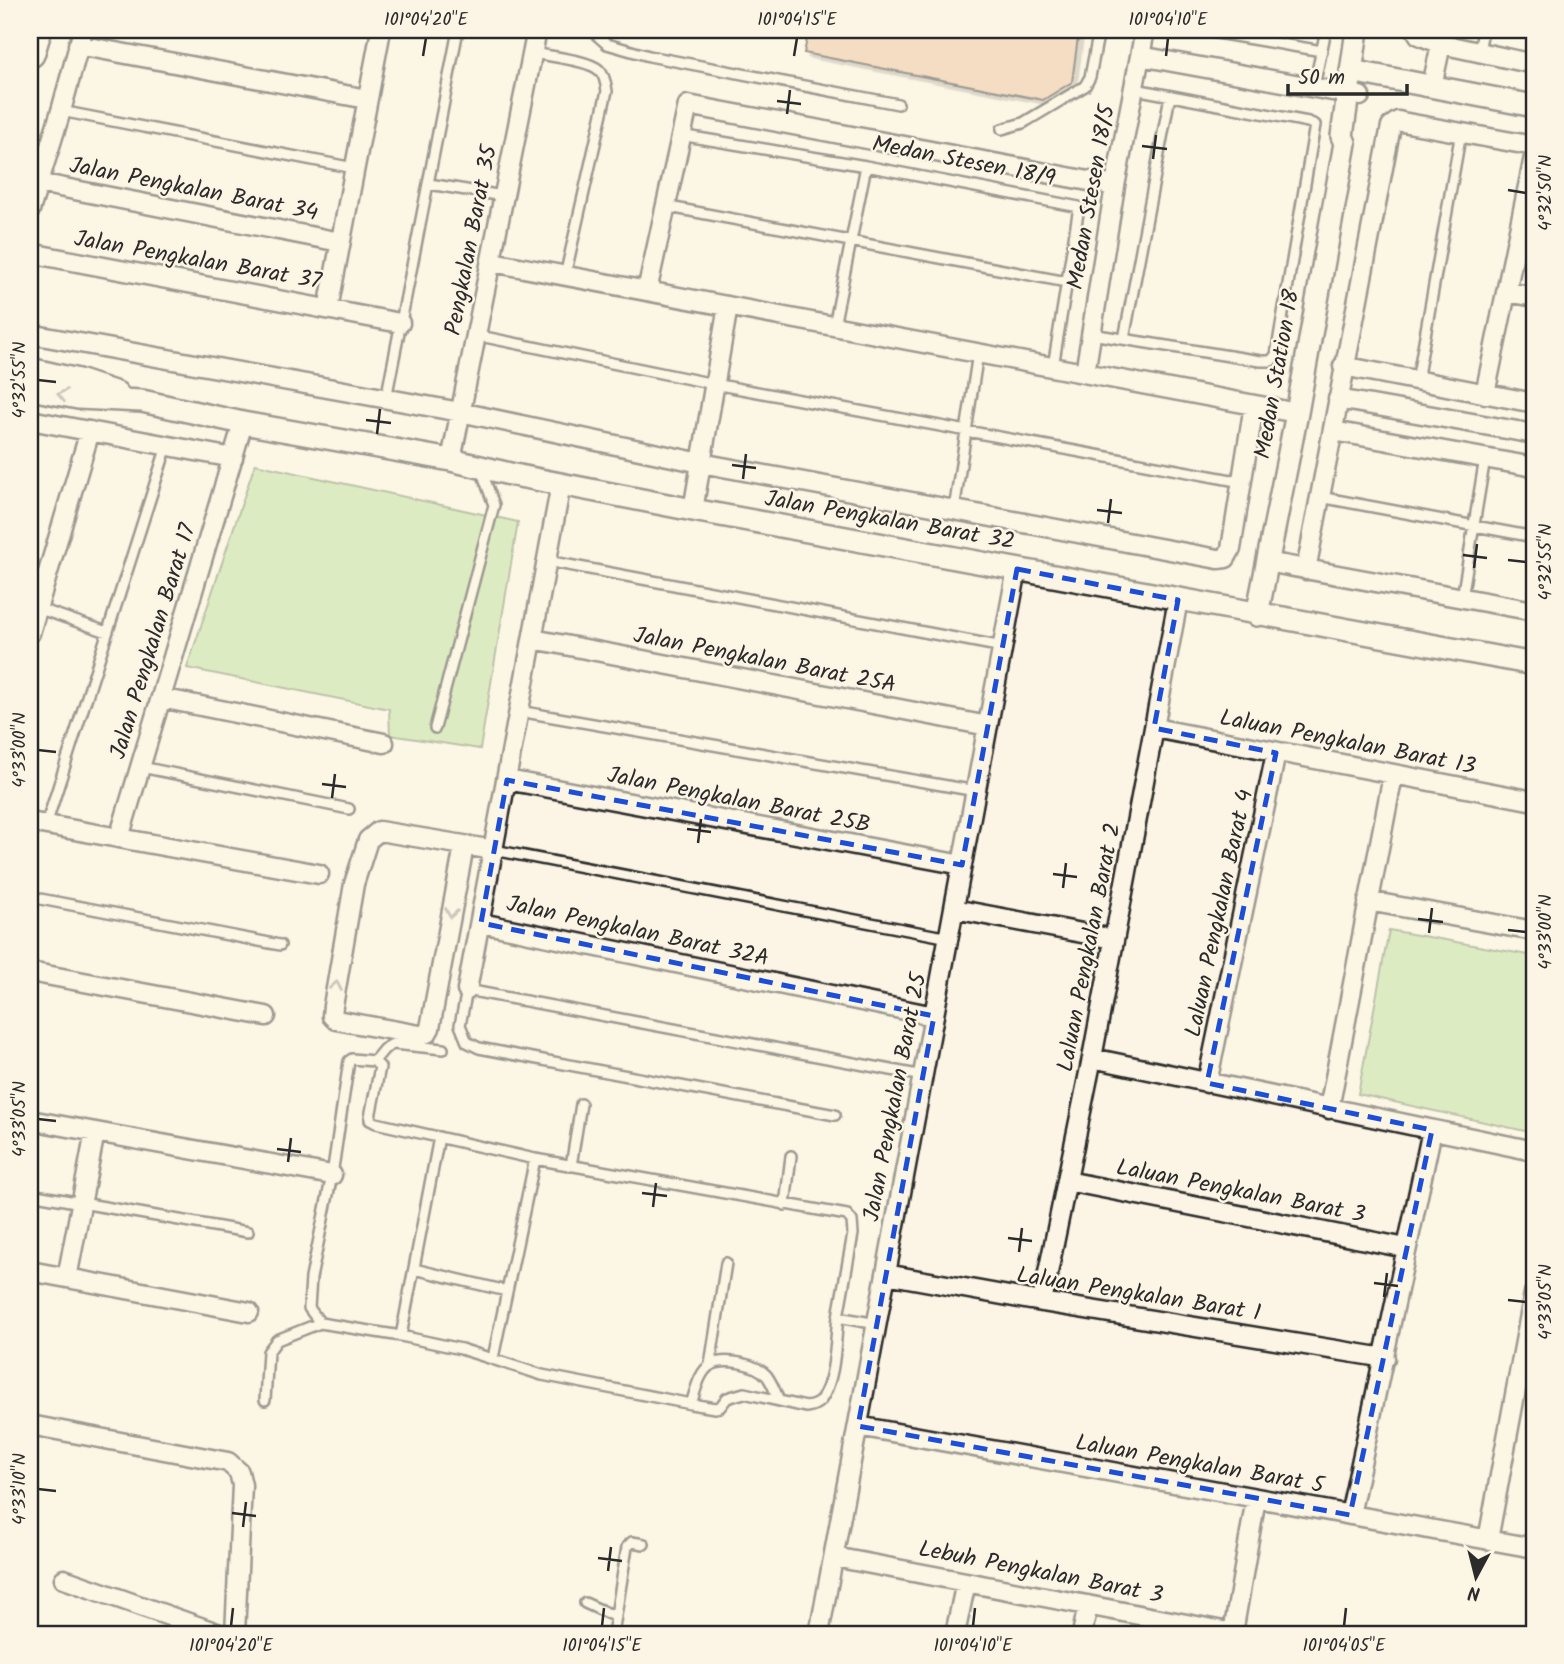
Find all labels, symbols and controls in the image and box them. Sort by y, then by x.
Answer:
text: 101°04'20"E [384,6,468,35]
text: 101°04'15"E [757,6,837,35]
text: 101°04'10"E [1128,6,1208,35]
scale bar [1288,52,1406,96]
text: 50 m [1298,62,1345,95]
street label: Medan Stesen 18/5 [1058,101,1126,293]
street label: Medan Stesen 18/9 [869,127,1058,197]
street label: Pengkalan Barat 35 [436,141,508,339]
street label: Jalan Pengkalan Barat 34 [66,148,321,232]
text: 4°32'50"N [1532,155,1561,231]
street label: Jalan Pengkalan Barat 37 [71,221,326,301]
street label: Medan Station 18 [1245,287,1311,462]
text: 4°32'55"N [6,342,35,418]
one-way arrow [56,388,67,403]
street label: Jalan Pengkalan Barat 32 [762,481,1018,561]
street label: Jalan Pengkalan Barat 17 [101,518,207,764]
text: 4°32'55"N [1532,524,1561,600]
street label: Jalan Pengkalan Barat 25A [630,618,899,704]
street label: Laluan Pengkalan Barat 13 [1217,700,1479,785]
text: 4°33'00"N [6,712,35,788]
street label: Jalan Pengkalan Barat 25B [604,758,873,844]
street label: Laluan Pengkalan Barat 4 [1176,786,1264,1041]
street label: Laluan Pengkalan Barat 2 [1048,820,1132,1075]
street label: Jalan Pengkalan Barat 32A [503,887,772,977]
text: 4°33'00"N [1532,894,1561,970]
one-way arrow [445,907,460,919]
street label: Jalan Pengkalan Barat 25 [854,968,938,1225]
one-way arrow [328,980,343,991]
text: 4°33'05"N [6,1081,35,1157]
street label: Laluan Pengkalan Barat 3 [1113,1150,1368,1234]
street label: Laluan Pengkalan Barat 1 [1014,1258,1263,1332]
text: 4°33'05"N [1532,1264,1561,1340]
street label: Laluan Pengkalan Barat 5 [1072,1425,1329,1505]
text: 4°33'10"N [6,1453,35,1525]
street label: Lebuh Pengkalan Barat 3 [915,1532,1166,1614]
north arrow [1442,1542,1512,1612]
text: N [1466,1576,1482,1608]
text: 101°04'20"E [189,1632,273,1661]
text: 101°04'15"E [562,1632,642,1661]
text: 101°04'10"E [933,1632,1013,1661]
text: 101°04'05"E [1302,1632,1386,1661]

